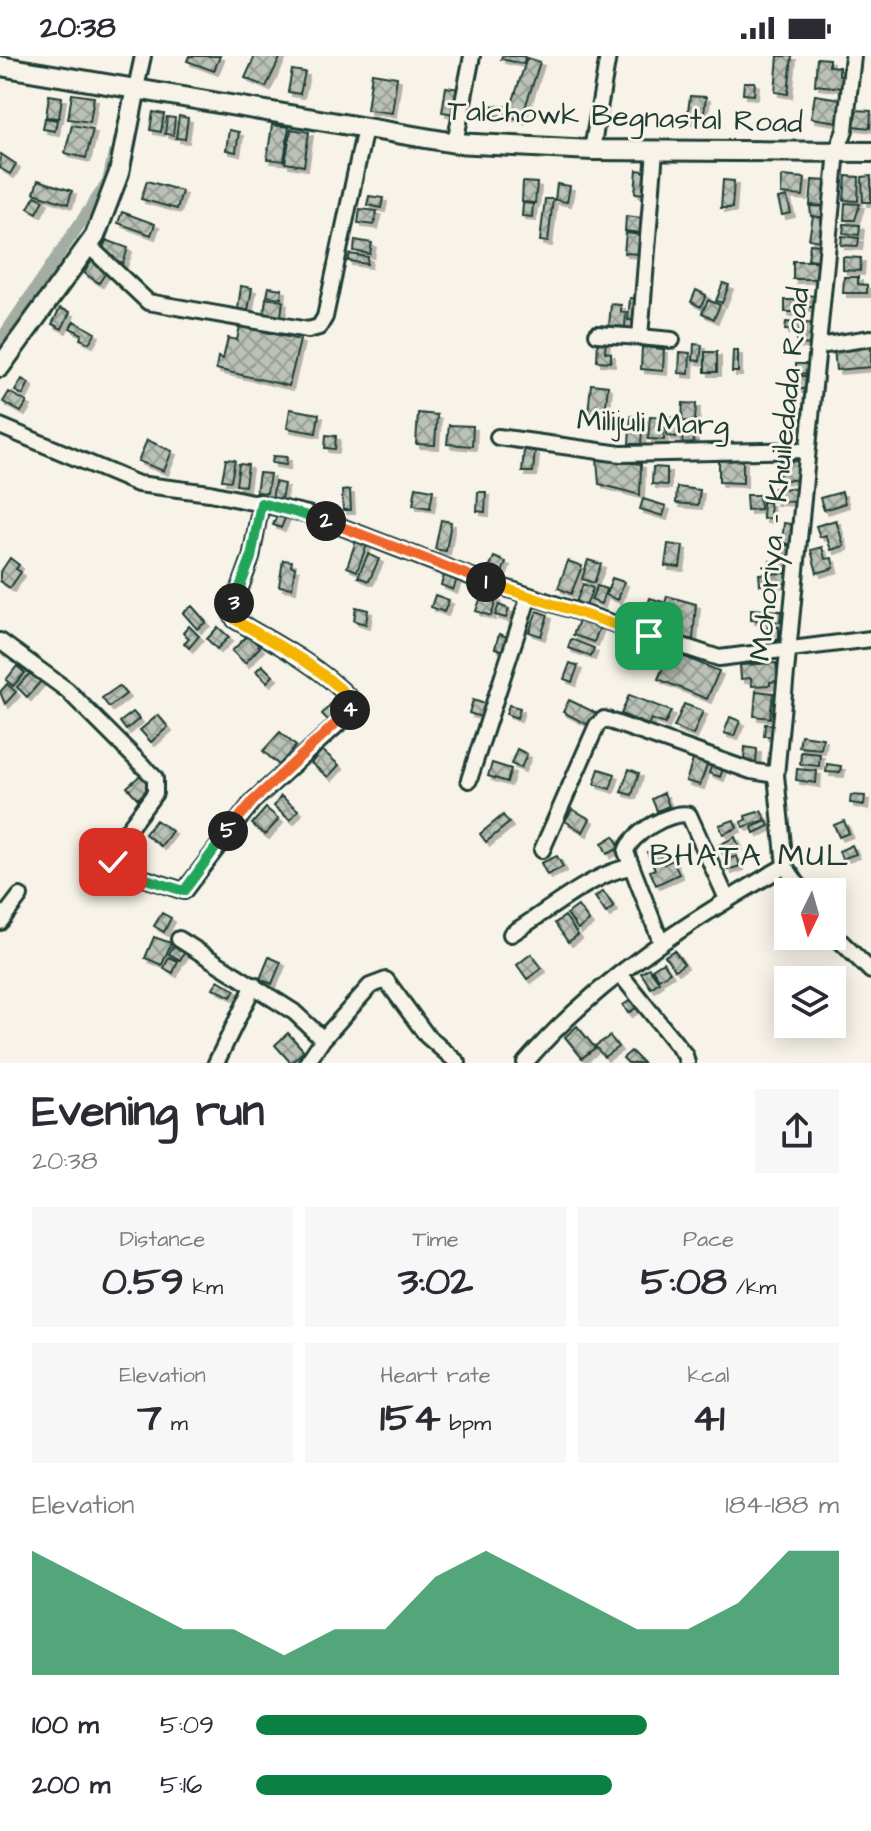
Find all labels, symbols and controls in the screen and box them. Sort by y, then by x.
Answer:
text: 20:38 [40,7,116,49]
street label: Talchowk Begnastal Road [447,90,803,145]
street label: Mohoriya - Khuiledada Road [739,285,822,663]
street label: Milijuli Marg [576,399,730,448]
pin: 2 [306,501,346,541]
text: 2 [320,505,332,536]
pin: 1 [466,562,506,602]
text: 1 [485,566,487,597]
pin: 3 [214,583,254,623]
text: 3 [228,587,240,618]
pin [615,602,683,670]
icon: arrive [627,614,671,658]
pin: 4 [330,690,370,730]
text: 4 [343,694,357,725]
pin: 5 [208,811,248,851]
text: 5 [220,815,236,846]
pin [79,828,147,896]
district label: BHATA MUL [650,833,850,878]
icon: check [91,840,135,884]
north arrow [774,878,846,950]
map controls [774,878,846,1038]
button: layers [774,966,846,1038]
text: Evening run [32,1082,264,1143]
button: share [755,1089,839,1173]
text: 20:38 [32,1143,98,1179]
text: Distance [120,1224,205,1255]
text: Time [412,1224,459,1255]
text: Pace [683,1224,734,1255]
text: 0.59 [102,1255,184,1310]
text: 3:02 [398,1255,473,1310]
text: 5:08 [641,1255,727,1310]
text: km [184,1272,223,1303]
text: /km [727,1272,776,1303]
text: Elevation [119,1360,206,1391]
text: Heart rate [380,1360,491,1391]
text: kcal [687,1360,730,1391]
text: 7 [137,1391,162,1446]
text: 154 [380,1391,441,1446]
text: 41 [692,1391,725,1446]
text: m [162,1408,188,1439]
text: bpm [441,1408,491,1439]
text: Elevation [32,1487,134,1523]
text: 184–188 m [725,1487,839,1523]
text: 100 m [32,1707,99,1743]
text: 5:09 [160,1707,214,1743]
text: 200 m [32,1767,110,1803]
text: 5:16 [160,1767,202,1803]

